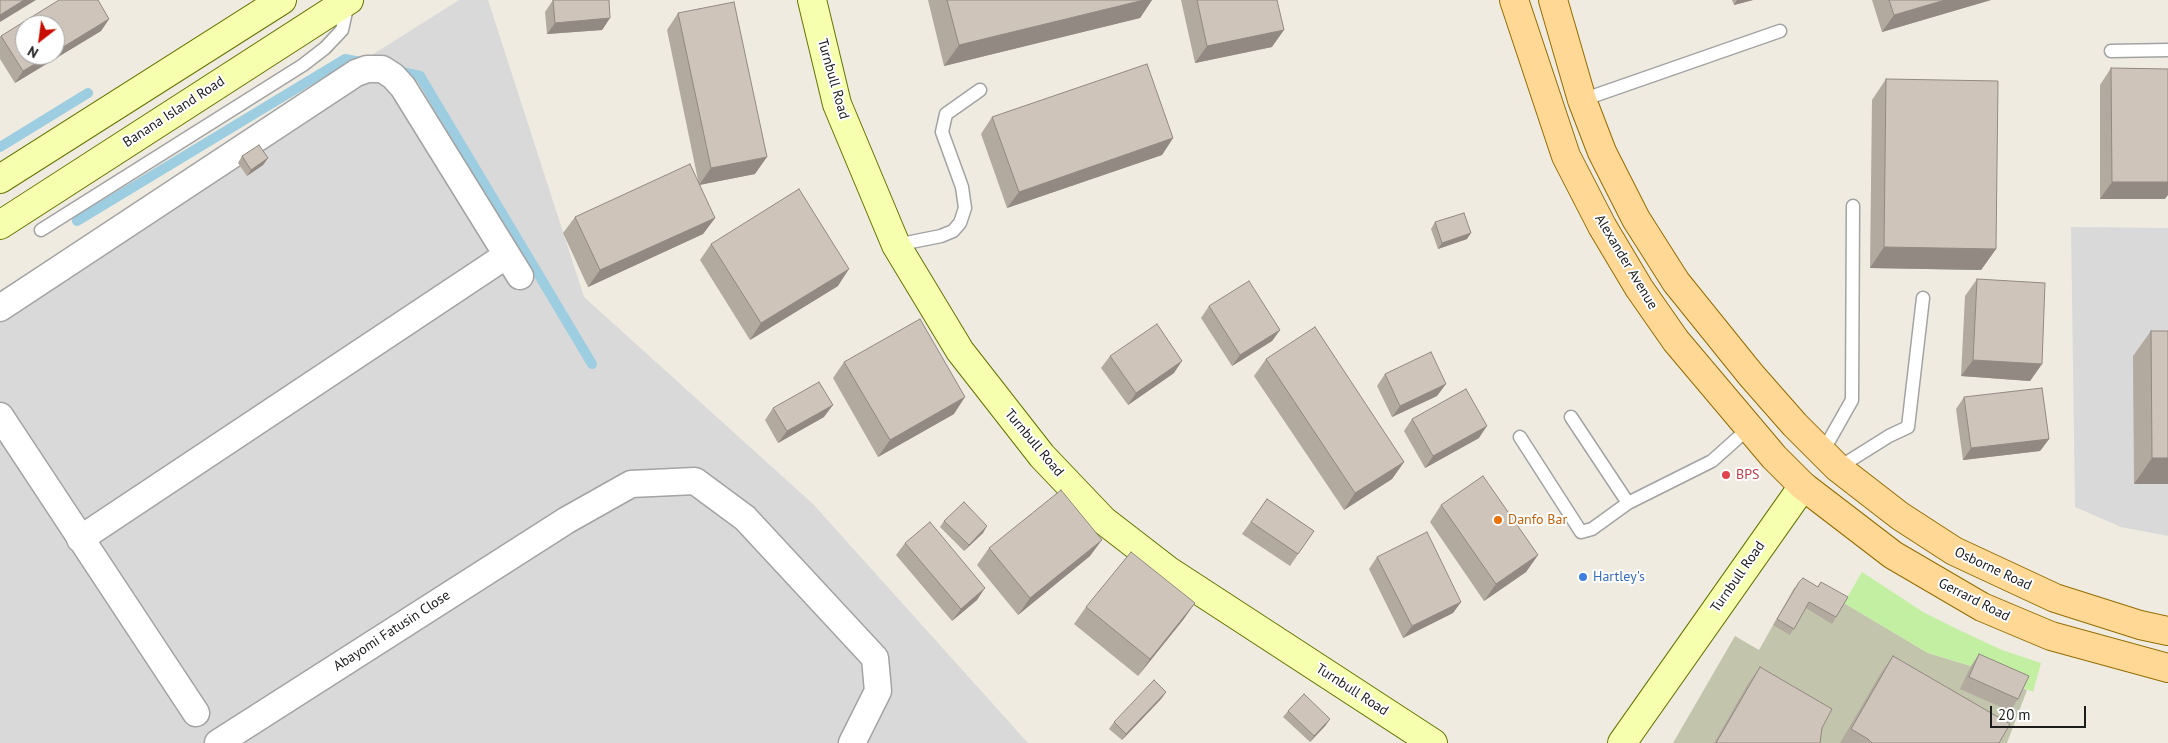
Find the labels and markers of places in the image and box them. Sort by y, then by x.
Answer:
place label: BPS [1736,467,1759,483]
marker: BPS [1720,469,1732,481]
place label: Danfo Bar [1508,512,1567,528]
marker: Danfo Bar [1492,514,1504,526]
place label: Hartley's [1593,569,1645,585]
marker: Hartley's [1577,571,1589,583]

